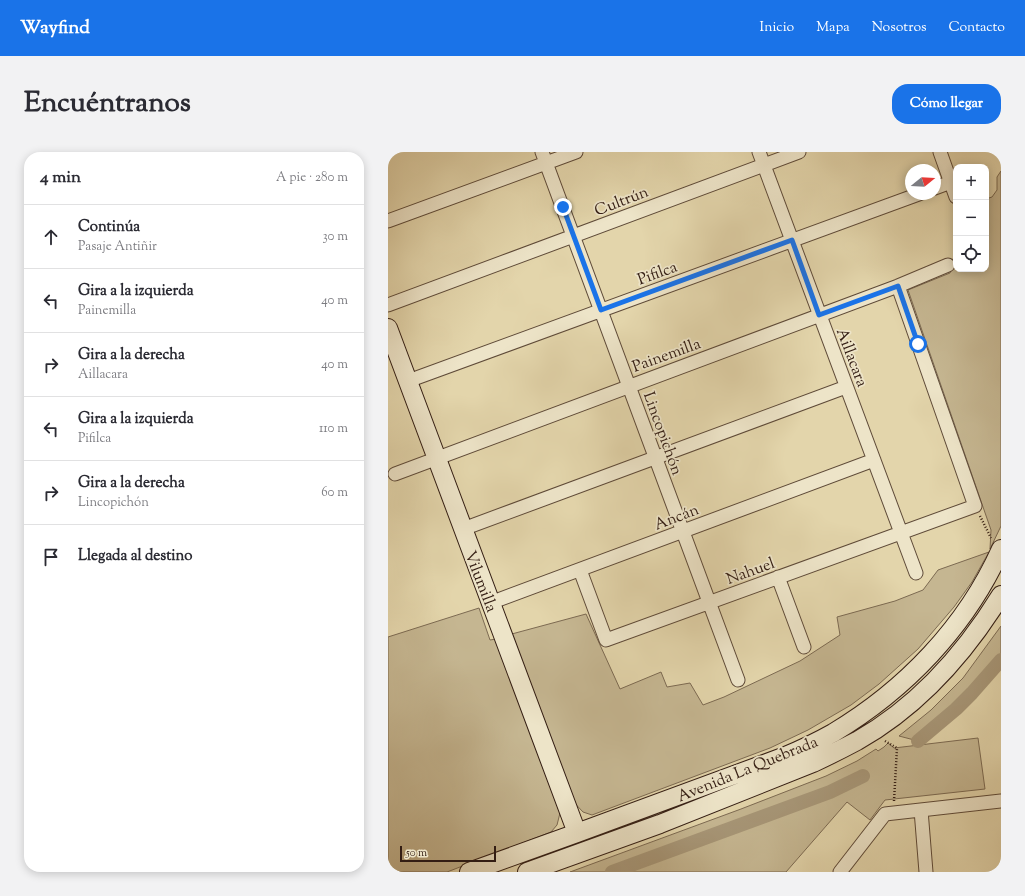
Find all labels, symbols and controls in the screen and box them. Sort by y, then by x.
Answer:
text: Wayfind [20,15,90,42]
text: Inicio [760,18,794,38]
text: Mapa [816,18,850,38]
text: Nosotros [872,18,927,38]
text: Contacto [949,18,1005,38]
text: Encuéntranos [24,84,191,124]
button: Cómo llegar [892,84,1001,124]
north arrow [905,164,941,200]
map controls [953,164,989,272]
button: + [953,164,989,200]
text: 4 min [40,166,81,190]
text: A pie · 280 m [276,169,348,187]
street label: Cultrún [591,181,653,223]
route end [554,198,572,216]
button: − [953,200,989,236]
text: Continúa [78,217,140,238]
icon: ahead [40,226,62,248]
text: 30 m [322,228,348,246]
button: locate [953,236,989,272]
text: Pasaje Antiñir [78,238,157,256]
street label: Pifilca [635,256,682,292]
text: Gira a la izquierda [78,281,194,302]
icon: left [40,290,62,312]
text: 40 m [321,292,348,310]
text: Painemilla [78,302,136,320]
street label: Aillacara [829,325,873,391]
street label: Painemilla [629,333,705,379]
route start [909,335,927,353]
text: Gira a la derecha [78,345,185,366]
icon: right [40,354,62,376]
text: 40 m [321,356,348,374]
text: Aillacara [78,366,128,384]
street label: Lincopichón [636,389,688,479]
text: Gira a la izquierda [78,409,194,430]
icon: left [40,418,62,440]
text: 110 m [319,420,348,438]
text: Pifilca [78,430,111,448]
text: Gira a la derecha [78,473,185,494]
icon: right [40,482,62,504]
text: 60 m [321,484,348,502]
text: Lincopichón [78,494,149,512]
street label: Ancán [651,499,703,537]
icon: arrive [40,546,62,568]
text: Llegada al destino [78,546,193,567]
street label: Vilumilla [457,548,502,617]
street label: Nahuel [723,553,779,592]
street label: Avenida La Quebrada [674,731,822,809]
scale bar [400,844,496,863]
text: 50 m [406,845,427,861]

